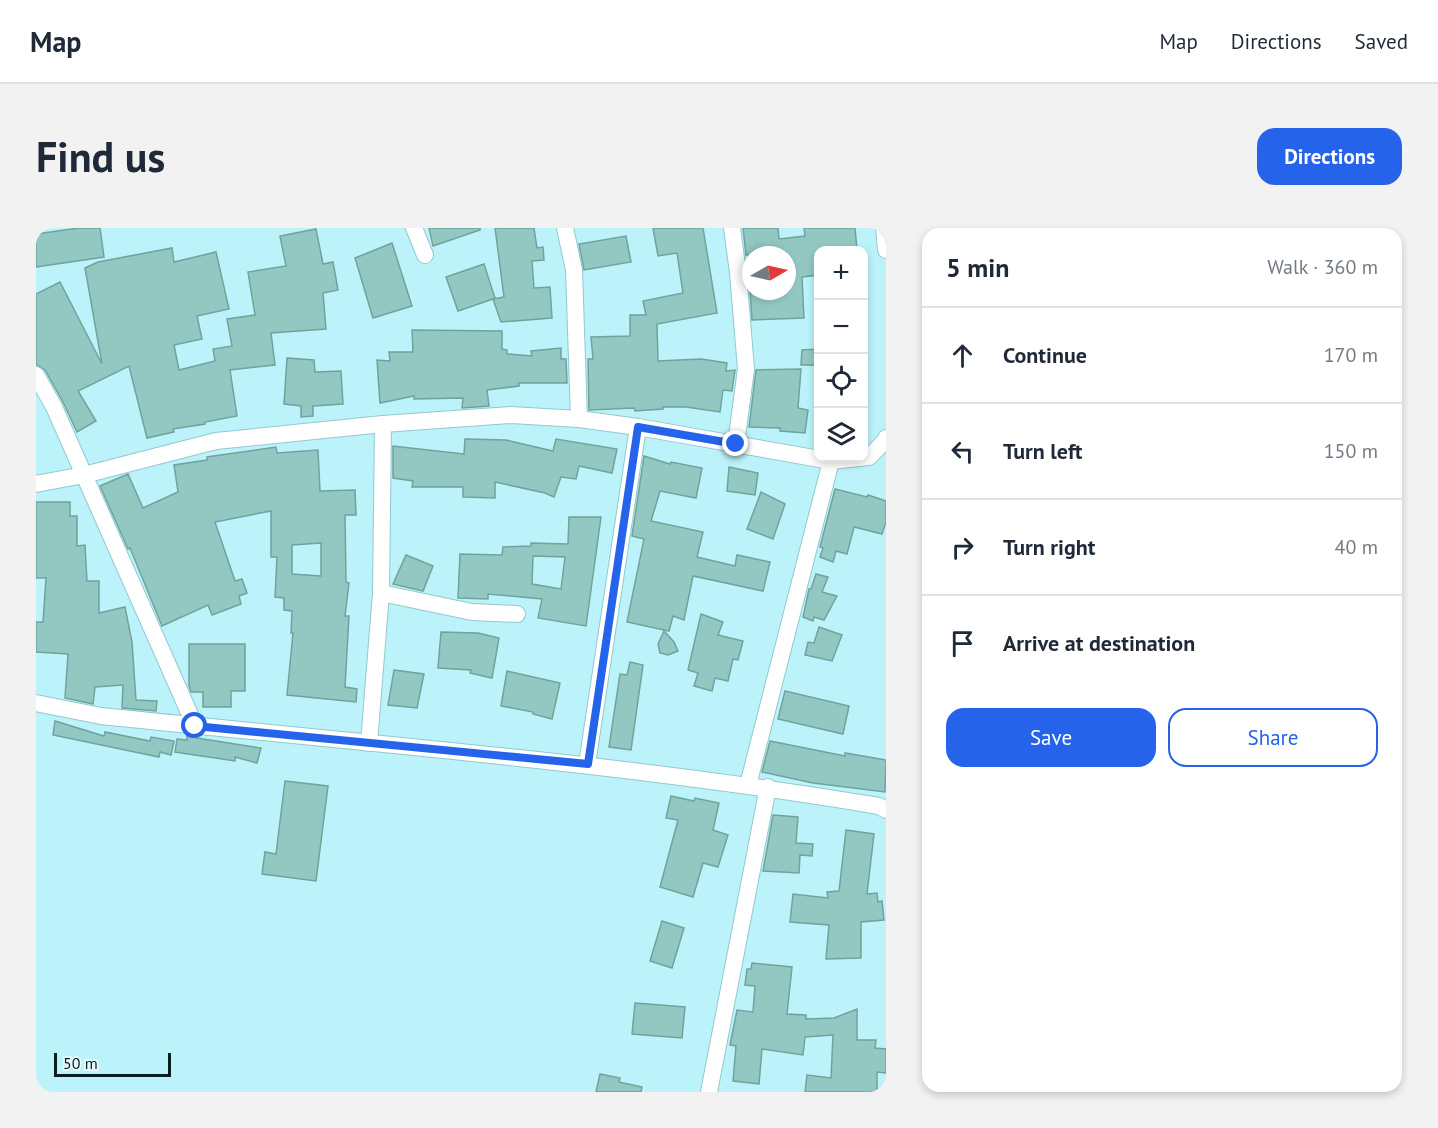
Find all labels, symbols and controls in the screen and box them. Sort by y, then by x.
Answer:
text: Map [30,23,81,60]
text: Map [1159,28,1198,55]
text: Directions [1231,28,1322,55]
text: Saved [1355,28,1408,55]
button: Directions [1257,128,1402,185]
text: Find us [36,129,165,184]
north arrow [742,246,796,300]
map controls [814,246,868,462]
button: + [814,246,868,300]
text: 5 min [946,251,1009,284]
text: Walk · 360 m [1267,254,1378,280]
button: − [814,300,868,354]
icon: ahead [946,339,979,372]
text: Continue [1003,341,1087,369]
text: 170 m [1324,342,1378,368]
button: locate [814,354,868,408]
button: layers [814,408,868,462]
route end [722,430,748,456]
icon: left [946,435,979,468]
text: Turn left [1003,437,1083,465]
text: 150 m [1324,438,1378,464]
icon: right [946,531,979,564]
text: Turn right [1003,533,1095,561]
text: 40 m [1335,534,1378,560]
icon: arrive [946,627,979,660]
text: Arrive at destination [1003,629,1195,657]
button: Save [946,708,1156,767]
button: Share [1168,708,1378,767]
route start [181,712,207,738]
scale bar [54,1050,171,1078]
text: 50 m [63,1053,98,1073]

